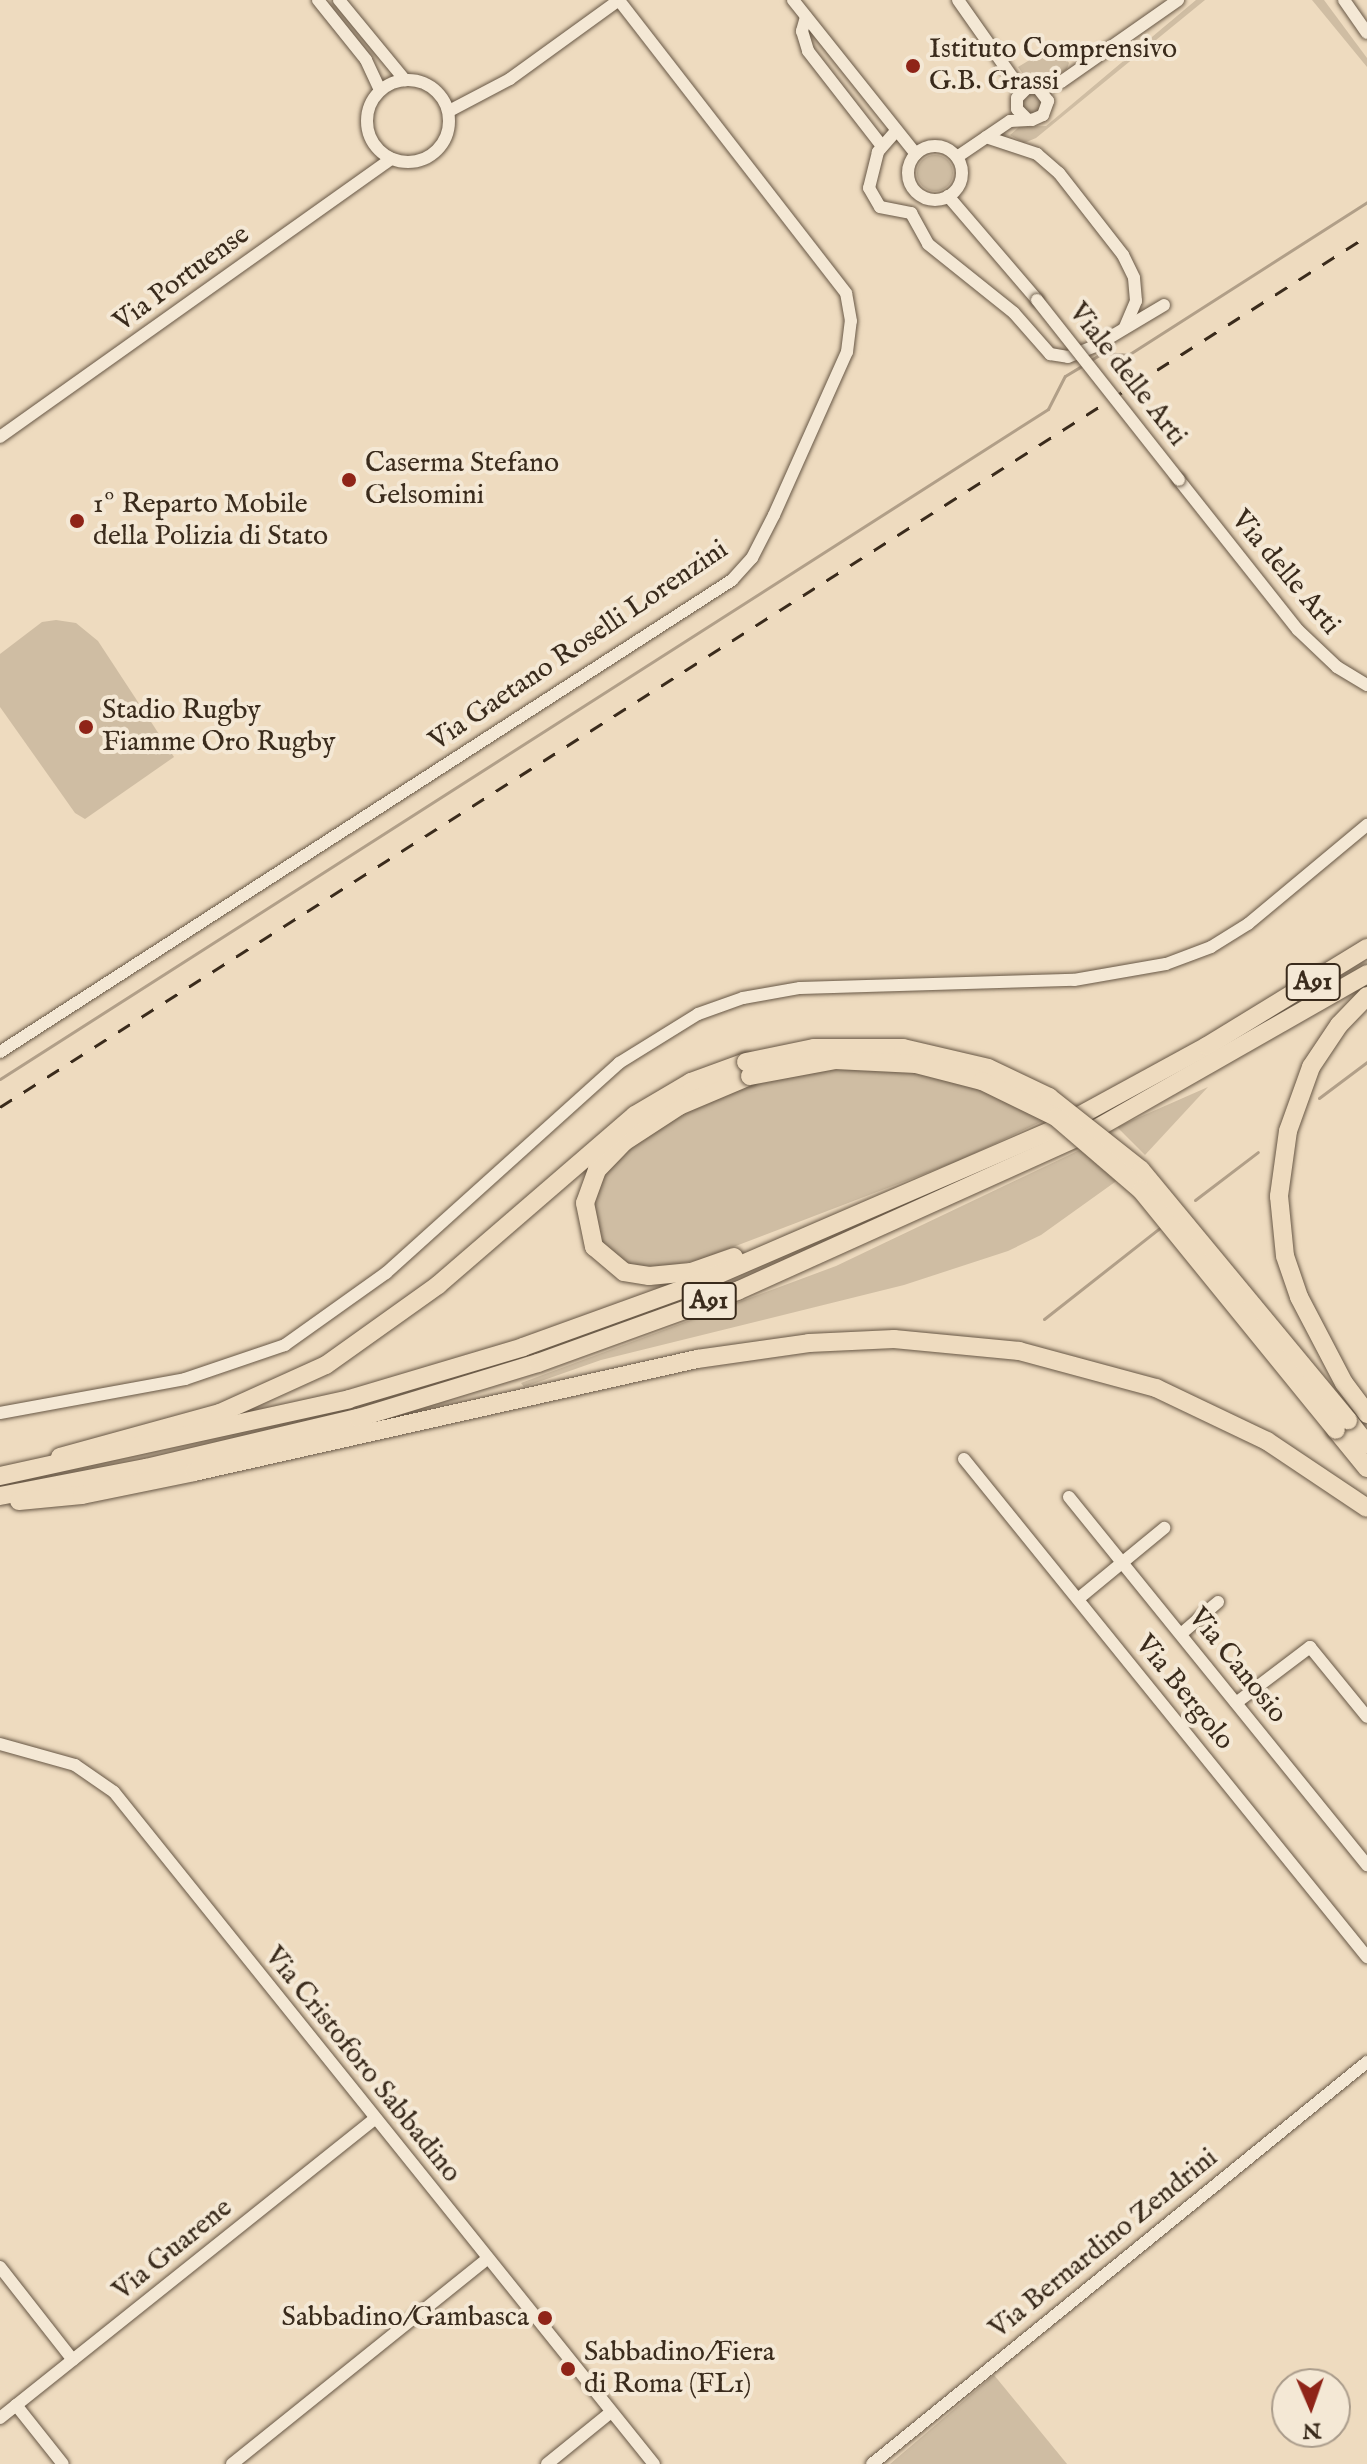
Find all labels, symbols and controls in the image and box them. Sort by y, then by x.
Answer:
place label: Istituto Comprensivo G.B. Grassi [929,33,1177,99]
marker: Istituto Comprensivo G.B. Grassi [904,57,922,75]
street label: Via Portuense [108,219,256,339]
street label: Viale delle Arti [1061,297,1193,453]
place label: Caserma Stefano Gelsomini [365,447,559,513]
marker: Caserma Stefano Gelsomini [340,471,358,489]
place label: 1º Reparto Mobile della Polizia di Stato [93,488,328,554]
street label: Via delle Arti [1223,504,1347,642]
marker: 1º Reparto Mobile della Polizia di Stato [68,512,86,530]
street label: Via Gaetano Roselli Lorenzini [423,533,735,759]
place label: Stadio Rugby Fiamme Oro Rugby [102,694,336,760]
marker: Stadio Rugby Fiamme Oro Rugby [77,718,95,736]
road number: A91 [1285,960,1341,1004]
road number: A91 [681,1279,737,1323]
street label: Via Canosio [1180,1602,1294,1730]
street label: Via Bergolo [1127,1629,1241,1757]
street label: Via Cristoforo Sabbadino [257,1940,467,2190]
street label: Via Bernardino Zendrini [983,2142,1225,2346]
street label: Via Guarene [107,2192,239,2308]
place label: Sabbadino/Gambasca [282,2301,529,2335]
marker: Sabbadino/Gambasca [536,2309,554,2327]
place label: Sabbadino/Fiera di Roma (FL1) [584,2336,775,2402]
marker: Sabbadino/Fiera di Roma (FL1) [559,2360,577,2378]
north arrow [1271,2368,1351,2448]
text: N [1302,2416,1322,2444]

